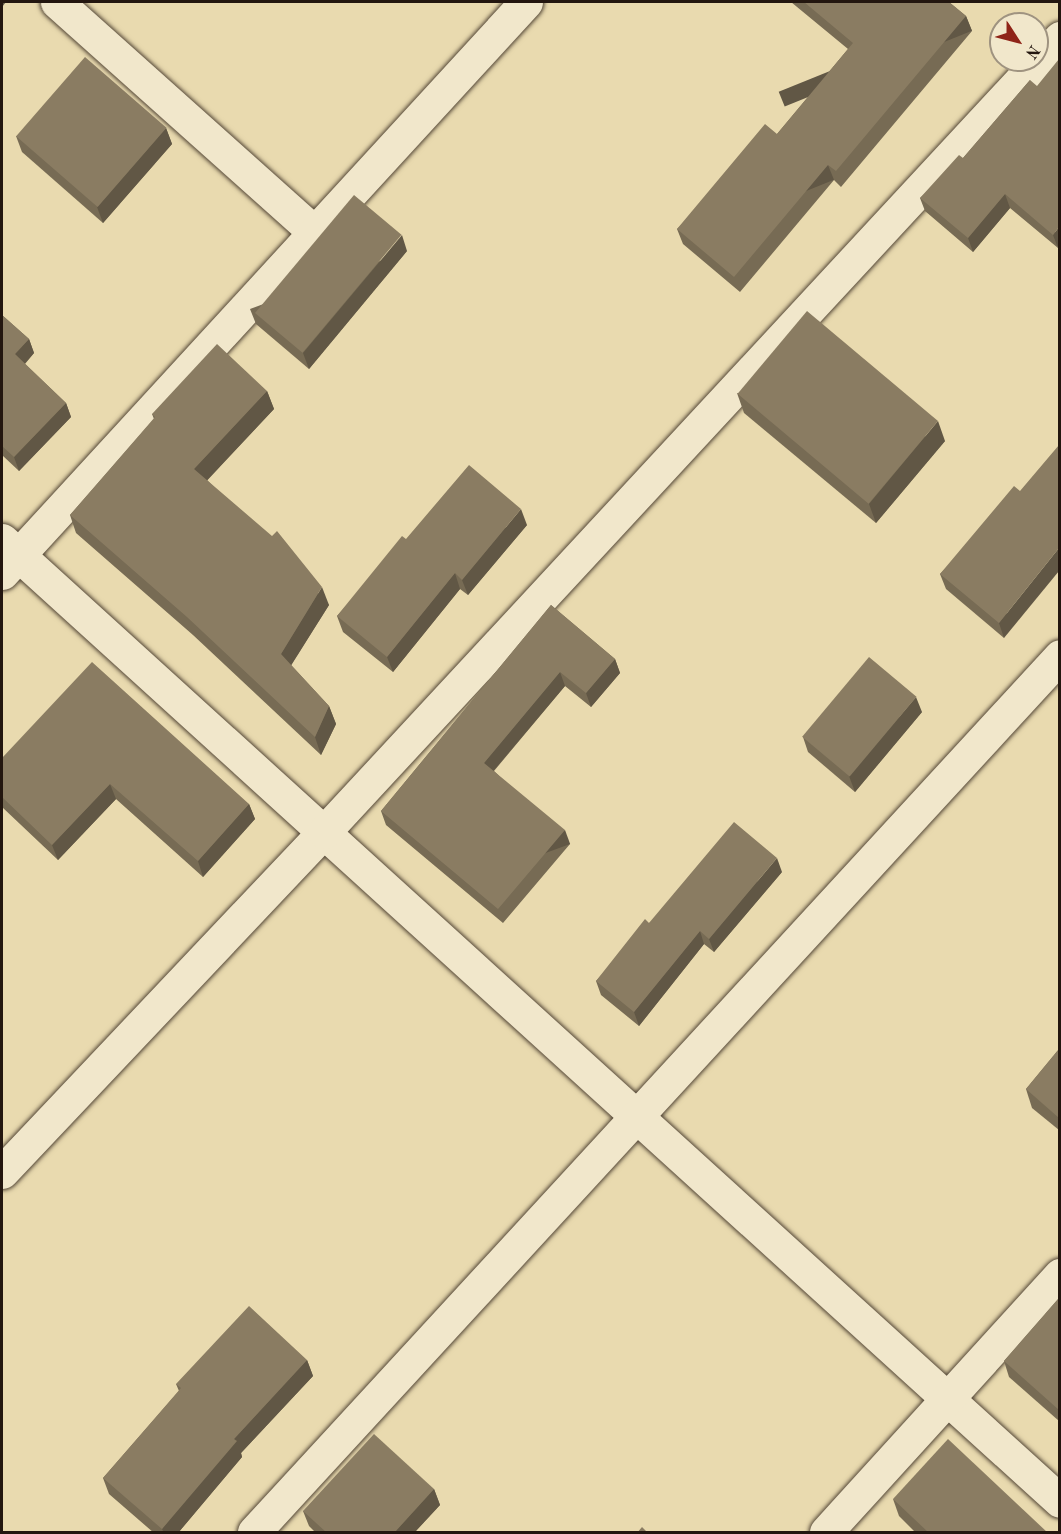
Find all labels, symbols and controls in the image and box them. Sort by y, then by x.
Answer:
north arrow [989,12,1049,72]
text: N [1022,42,1042,61]

